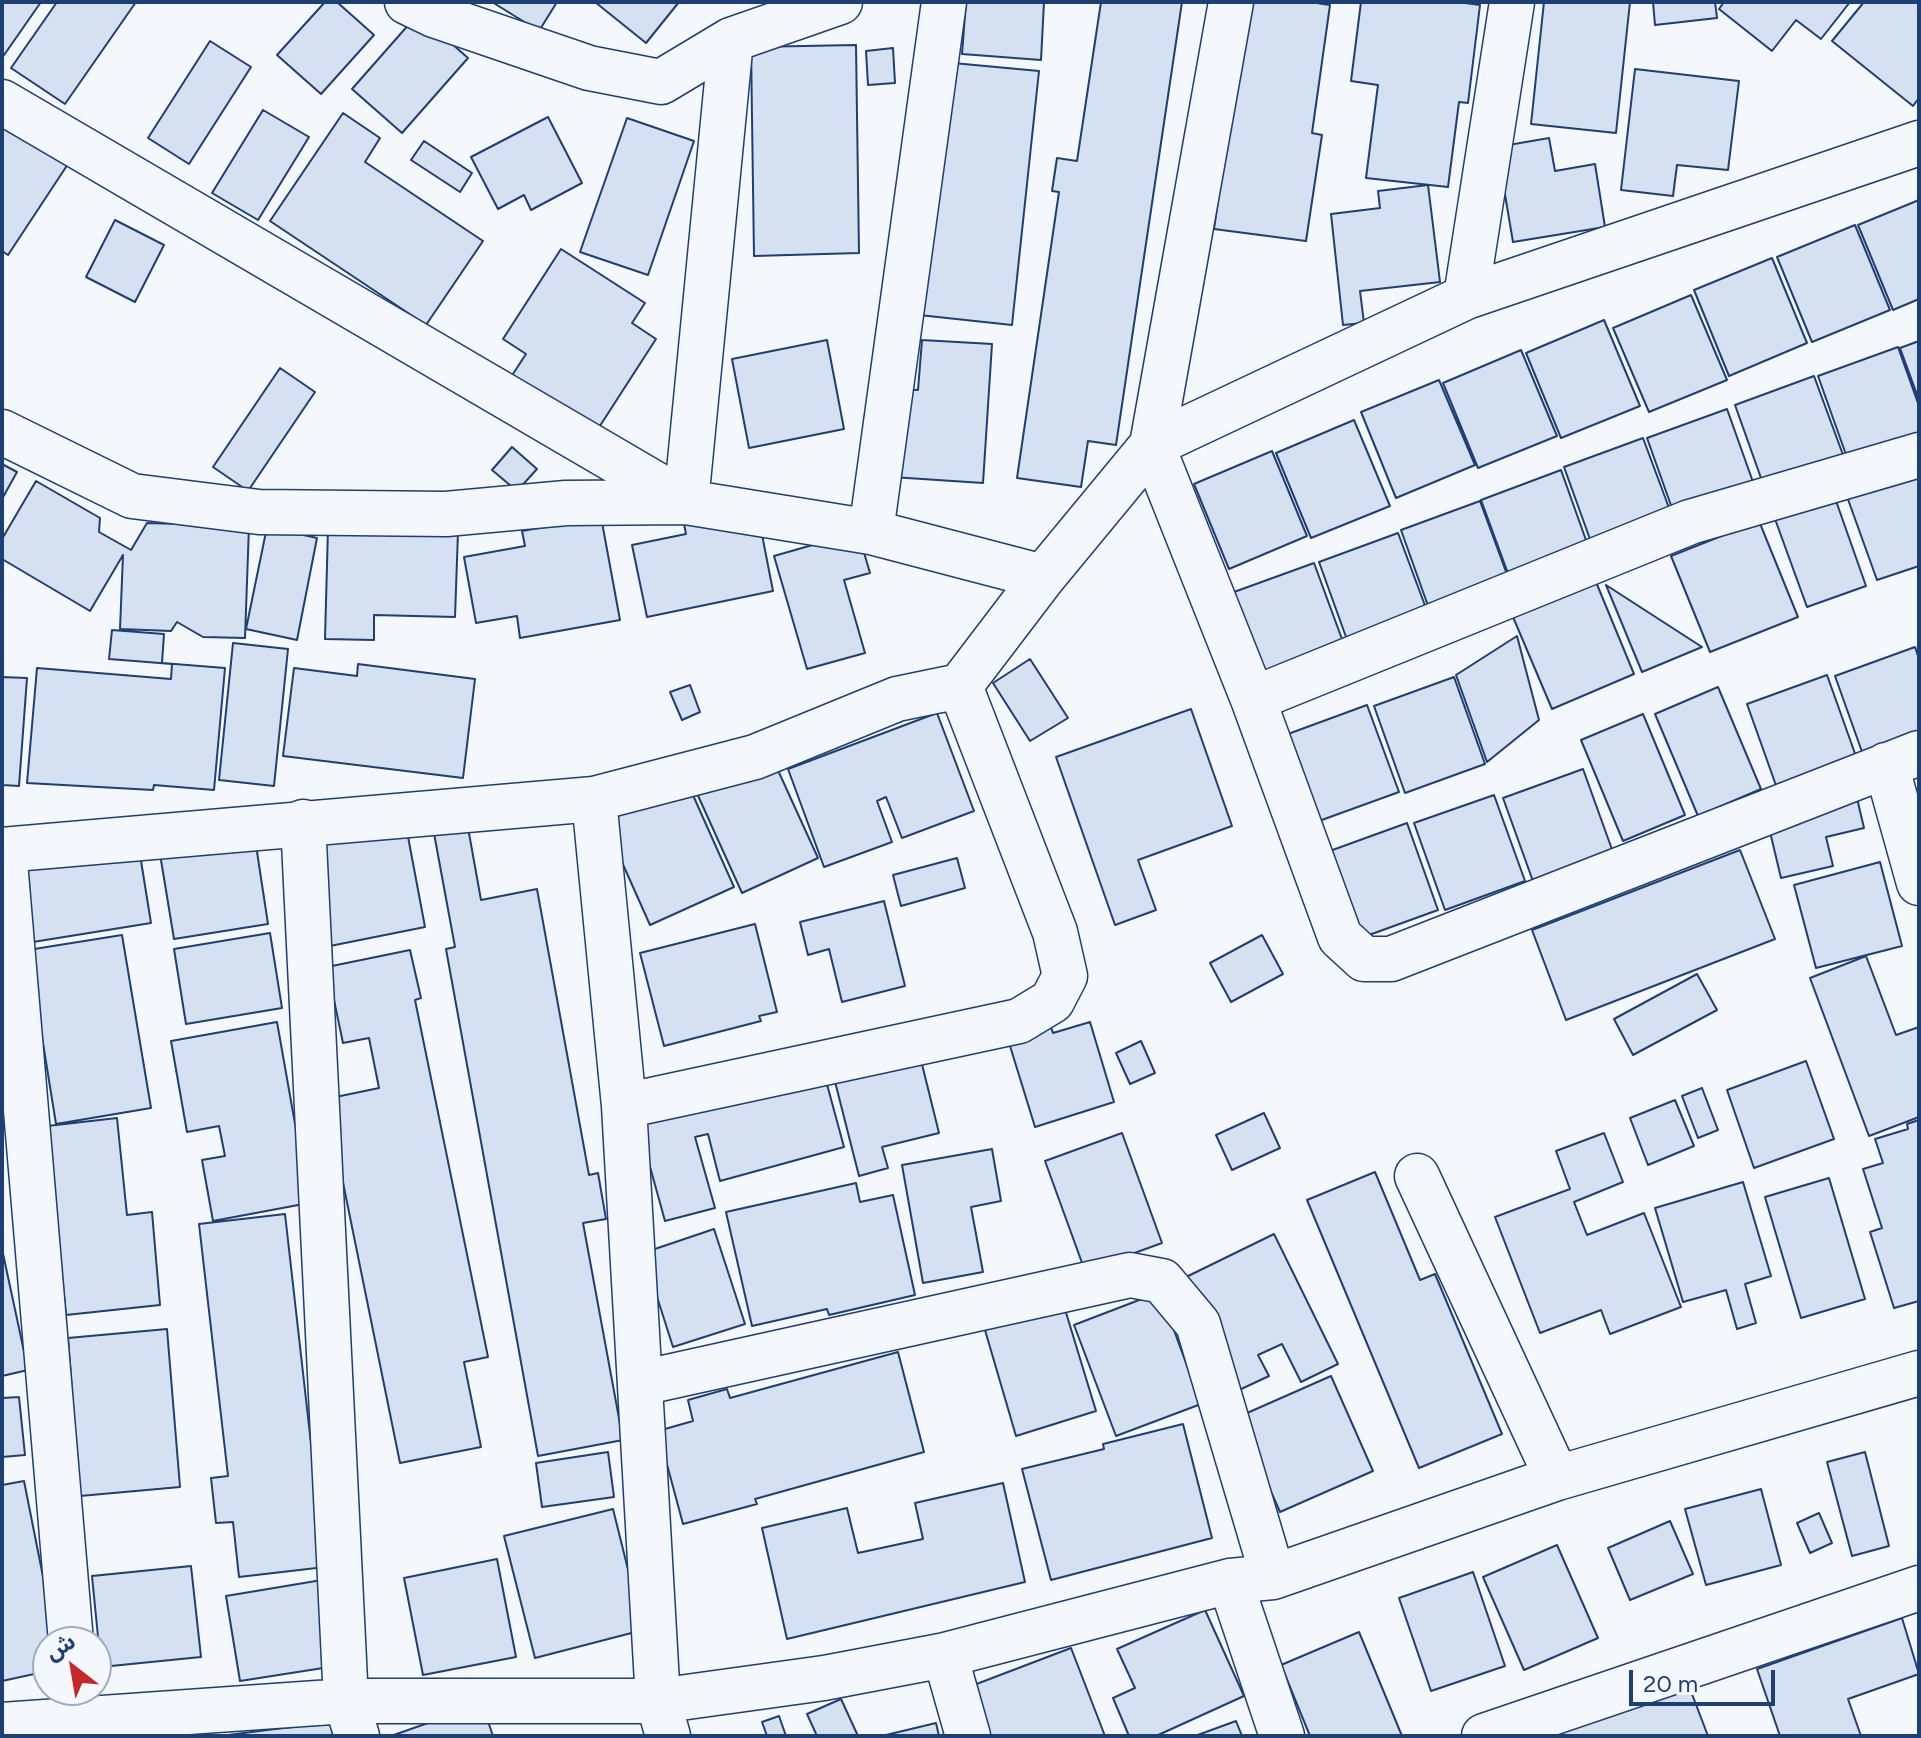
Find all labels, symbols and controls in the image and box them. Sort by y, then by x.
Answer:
north arrow [32,1626,112,1706]
text: ش [41,1627,80,1666]
scale bar [1633,1654,1779,1704]
text: 20 m [1643,1669,1698,1698]

